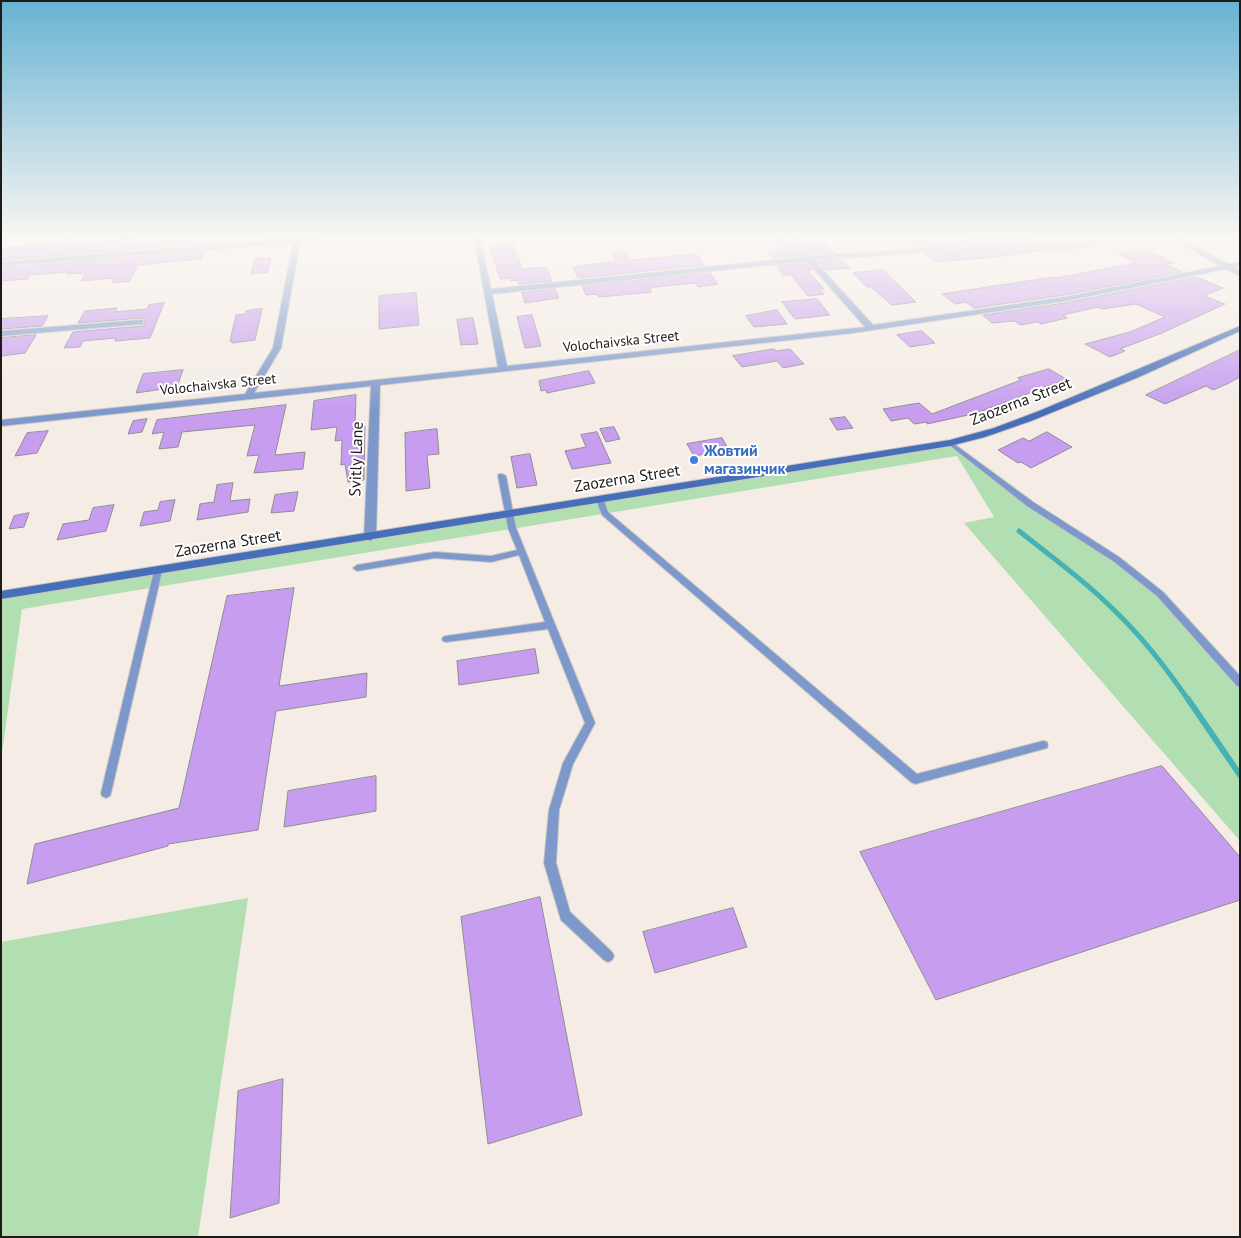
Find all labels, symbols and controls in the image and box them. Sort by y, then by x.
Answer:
street label: Volochaivska Street [562,328,680,356]
street label: Volochaivska Street [159,371,277,399]
street label: Zaozerna Street [968,374,1074,430]
street label: Svitly Lane [346,421,368,497]
place label: Жовтий магазинчик [704,441,785,479]
marker: Жовтий магазинчик [688,454,700,466]
street label: Zaozerna Street [573,461,681,497]
street label: Zaozerna Street [174,526,282,562]

